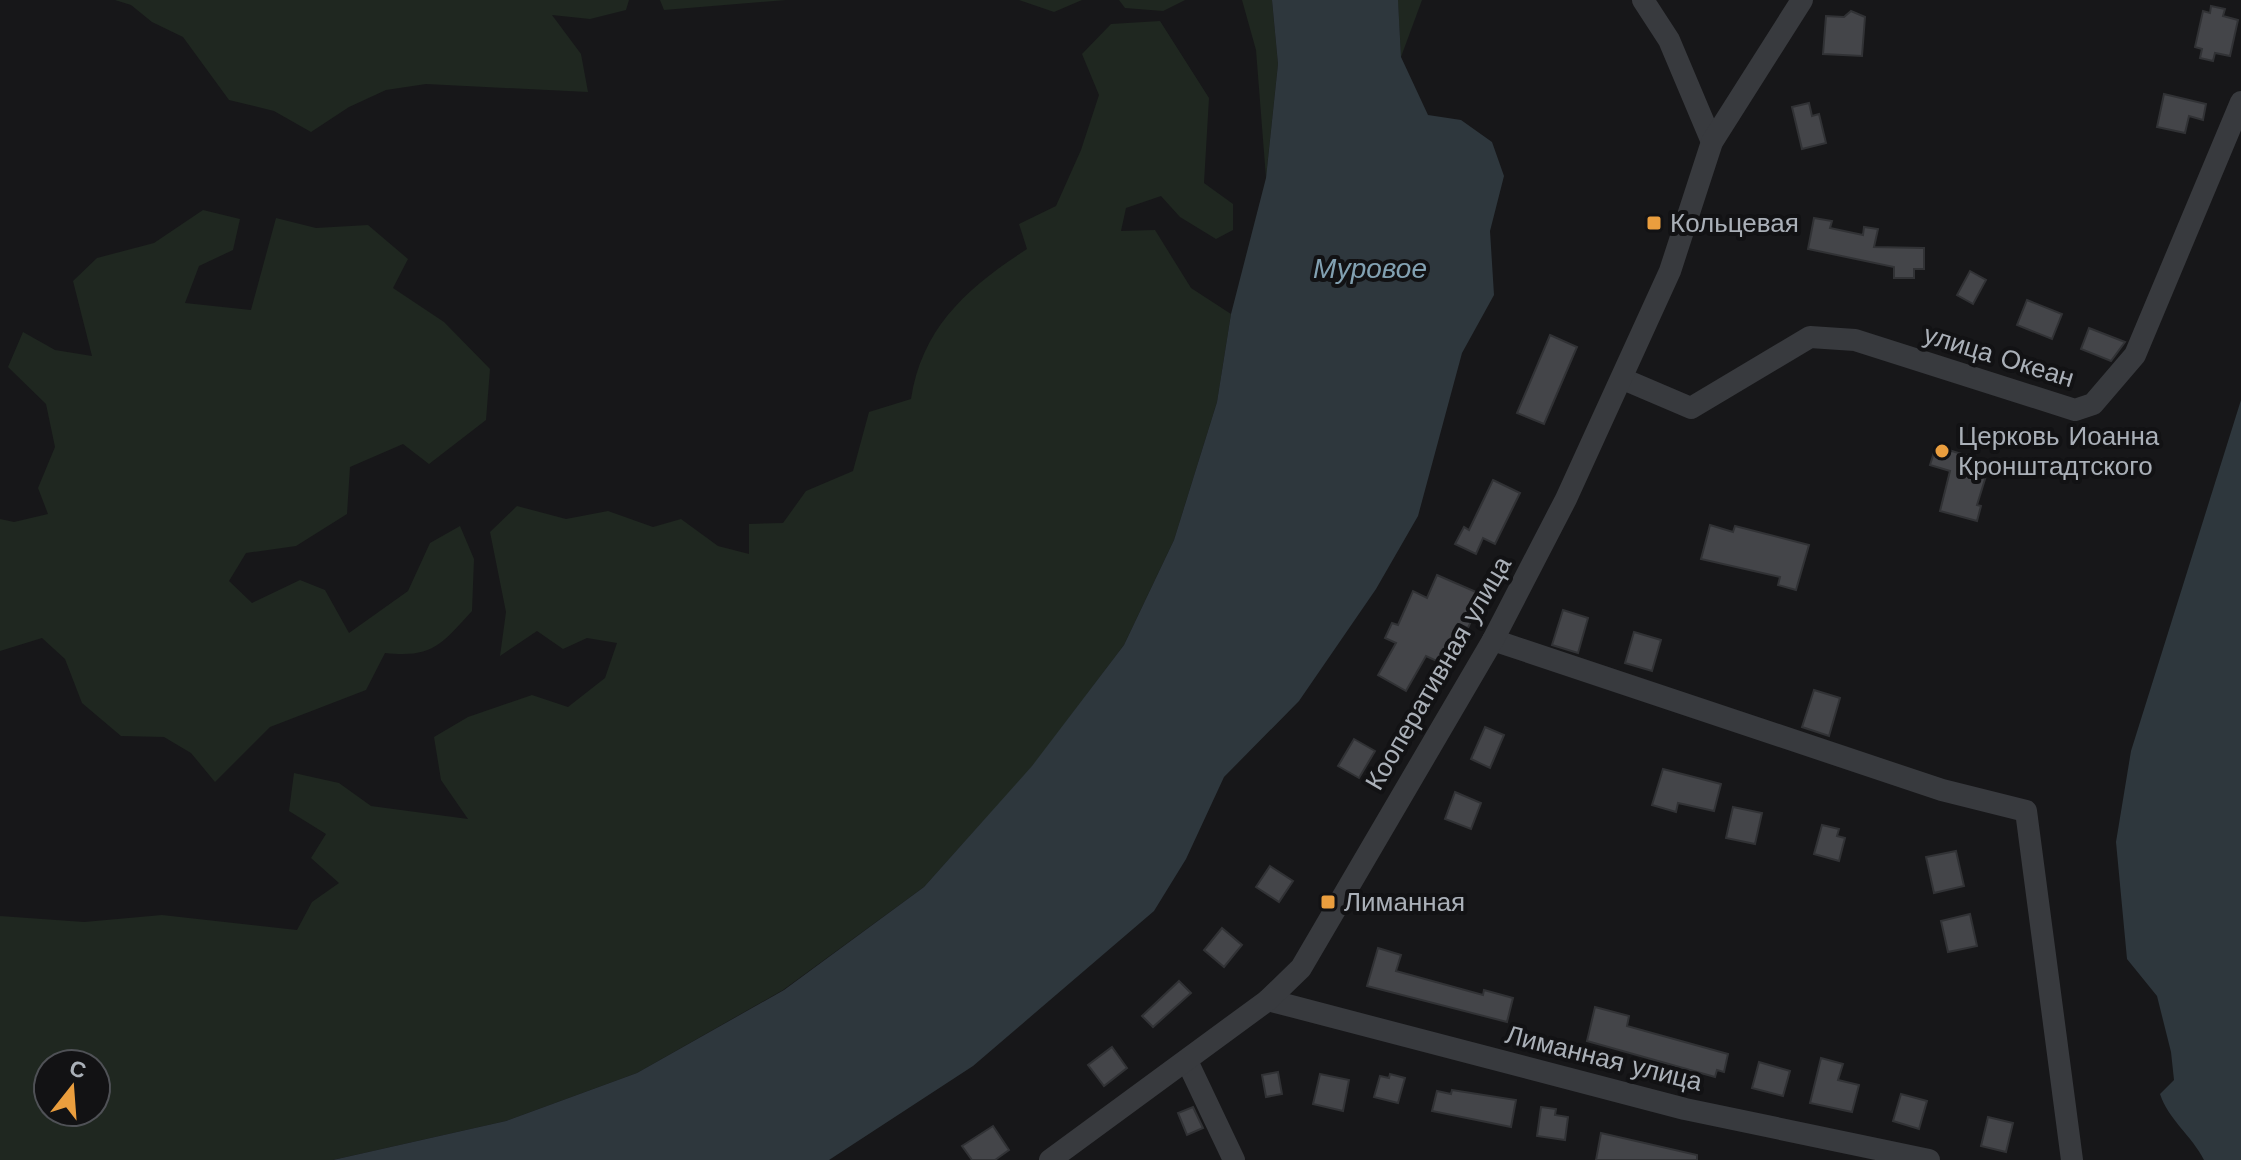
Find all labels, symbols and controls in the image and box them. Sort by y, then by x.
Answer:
place label: Кольцевая [1670,208,1799,238]
marker: Кольцевая [1645,214,1663,232]
water label: Муровое [1313,252,1427,285]
street label: улица Океан [1920,319,2078,393]
place label: Церковь Иоанна Кронштадтского [1958,421,2160,481]
marker: Церковь Иоанна Кронштадтского [1933,442,1951,460]
street label: Кооперативная улица [1359,551,1517,795]
place label: Лиманная [1344,887,1465,917]
marker: Лиманная [1319,893,1337,911]
street label: Лиманная улица [1503,1019,1706,1097]
north arrow [32,1048,112,1128]
text: С [66,1055,89,1084]

